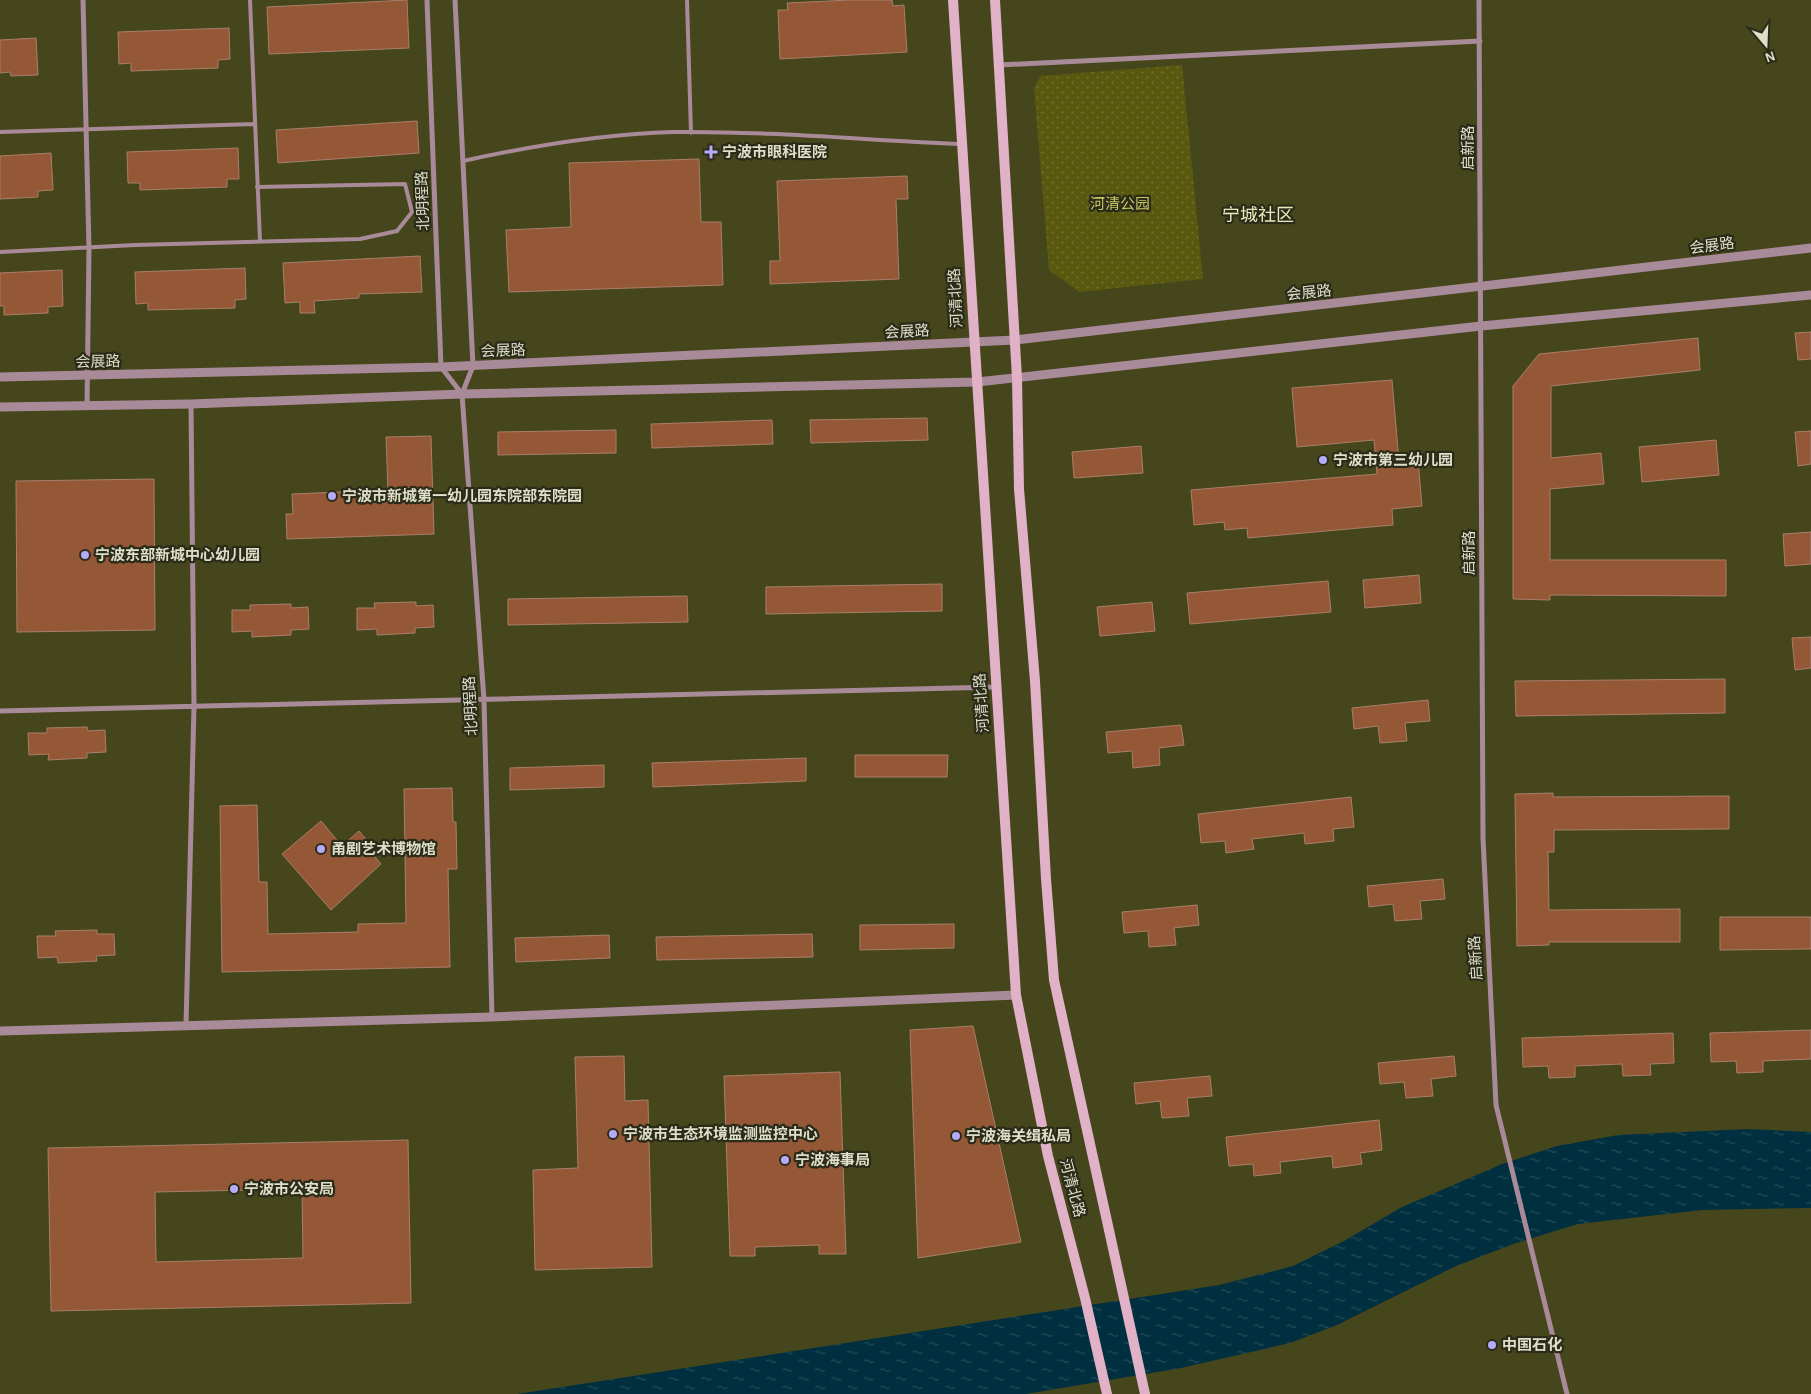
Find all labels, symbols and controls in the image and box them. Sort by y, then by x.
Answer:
north arrow [1741,20,1791,70]
text: N [1763,48,1777,65]
street label: 启新路 [1460,125,1476,171]
place label: 宁波市眼科医院 [722,144,827,160]
marker: 宁波市眼科医院 [704,145,718,159]
street label: 北明程路 [412,171,432,231]
park label: 河清公园 [1090,196,1150,212]
district label: 宁城社区 [1222,205,1294,225]
street label: 会展路 [1689,235,1735,256]
street label: 河清北路 [945,268,965,328]
street label: 会展路 [1286,282,1332,303]
street label: 会展路 [884,322,930,341]
street label: 会展路 [480,342,526,359]
street label: 会展路 [75,353,121,370]
place label: 宁波市第三幼儿园 [1333,451,1453,468]
marker: 宁波市第三幼儿园 [1317,454,1329,466]
place label: 宁波市新城第一幼儿园东院部东院园 [342,487,582,504]
marker: 宁波市新城第一幼儿园东院部东院园 [326,490,338,502]
street label: 启新路 [1461,530,1477,576]
place label: 宁波东部新城中心幼儿园 [95,546,260,563]
marker: 宁波东部新城中心幼儿园 [79,549,91,561]
street label: 河清北路 [970,673,992,734]
street label: 北明程路 [460,676,480,736]
place label: 甬剧艺术博物馆 [331,840,436,857]
marker: 甬剧艺术博物馆 [315,843,327,855]
street label: 启新路 [1466,935,1485,981]
place label: 宁波市生态环境监测监控中心 [623,1125,818,1142]
marker: 宁波市生态环境监测监控中心 [607,1128,619,1140]
place label: 宁波海关缉私局 [966,1128,1071,1144]
marker: 宁波海关缉私局 [950,1130,962,1142]
place label: 宁波海事局 [795,1152,870,1168]
marker: 宁波海事局 [779,1154,791,1166]
street label: 河清北路 [1057,1157,1089,1219]
place label: 宁波市公安局 [244,1181,334,1197]
marker: 宁波市公安局 [228,1183,240,1195]
place label: 中国石化 [1502,1336,1562,1353]
marker: 中国石化 [1486,1339,1498,1351]

